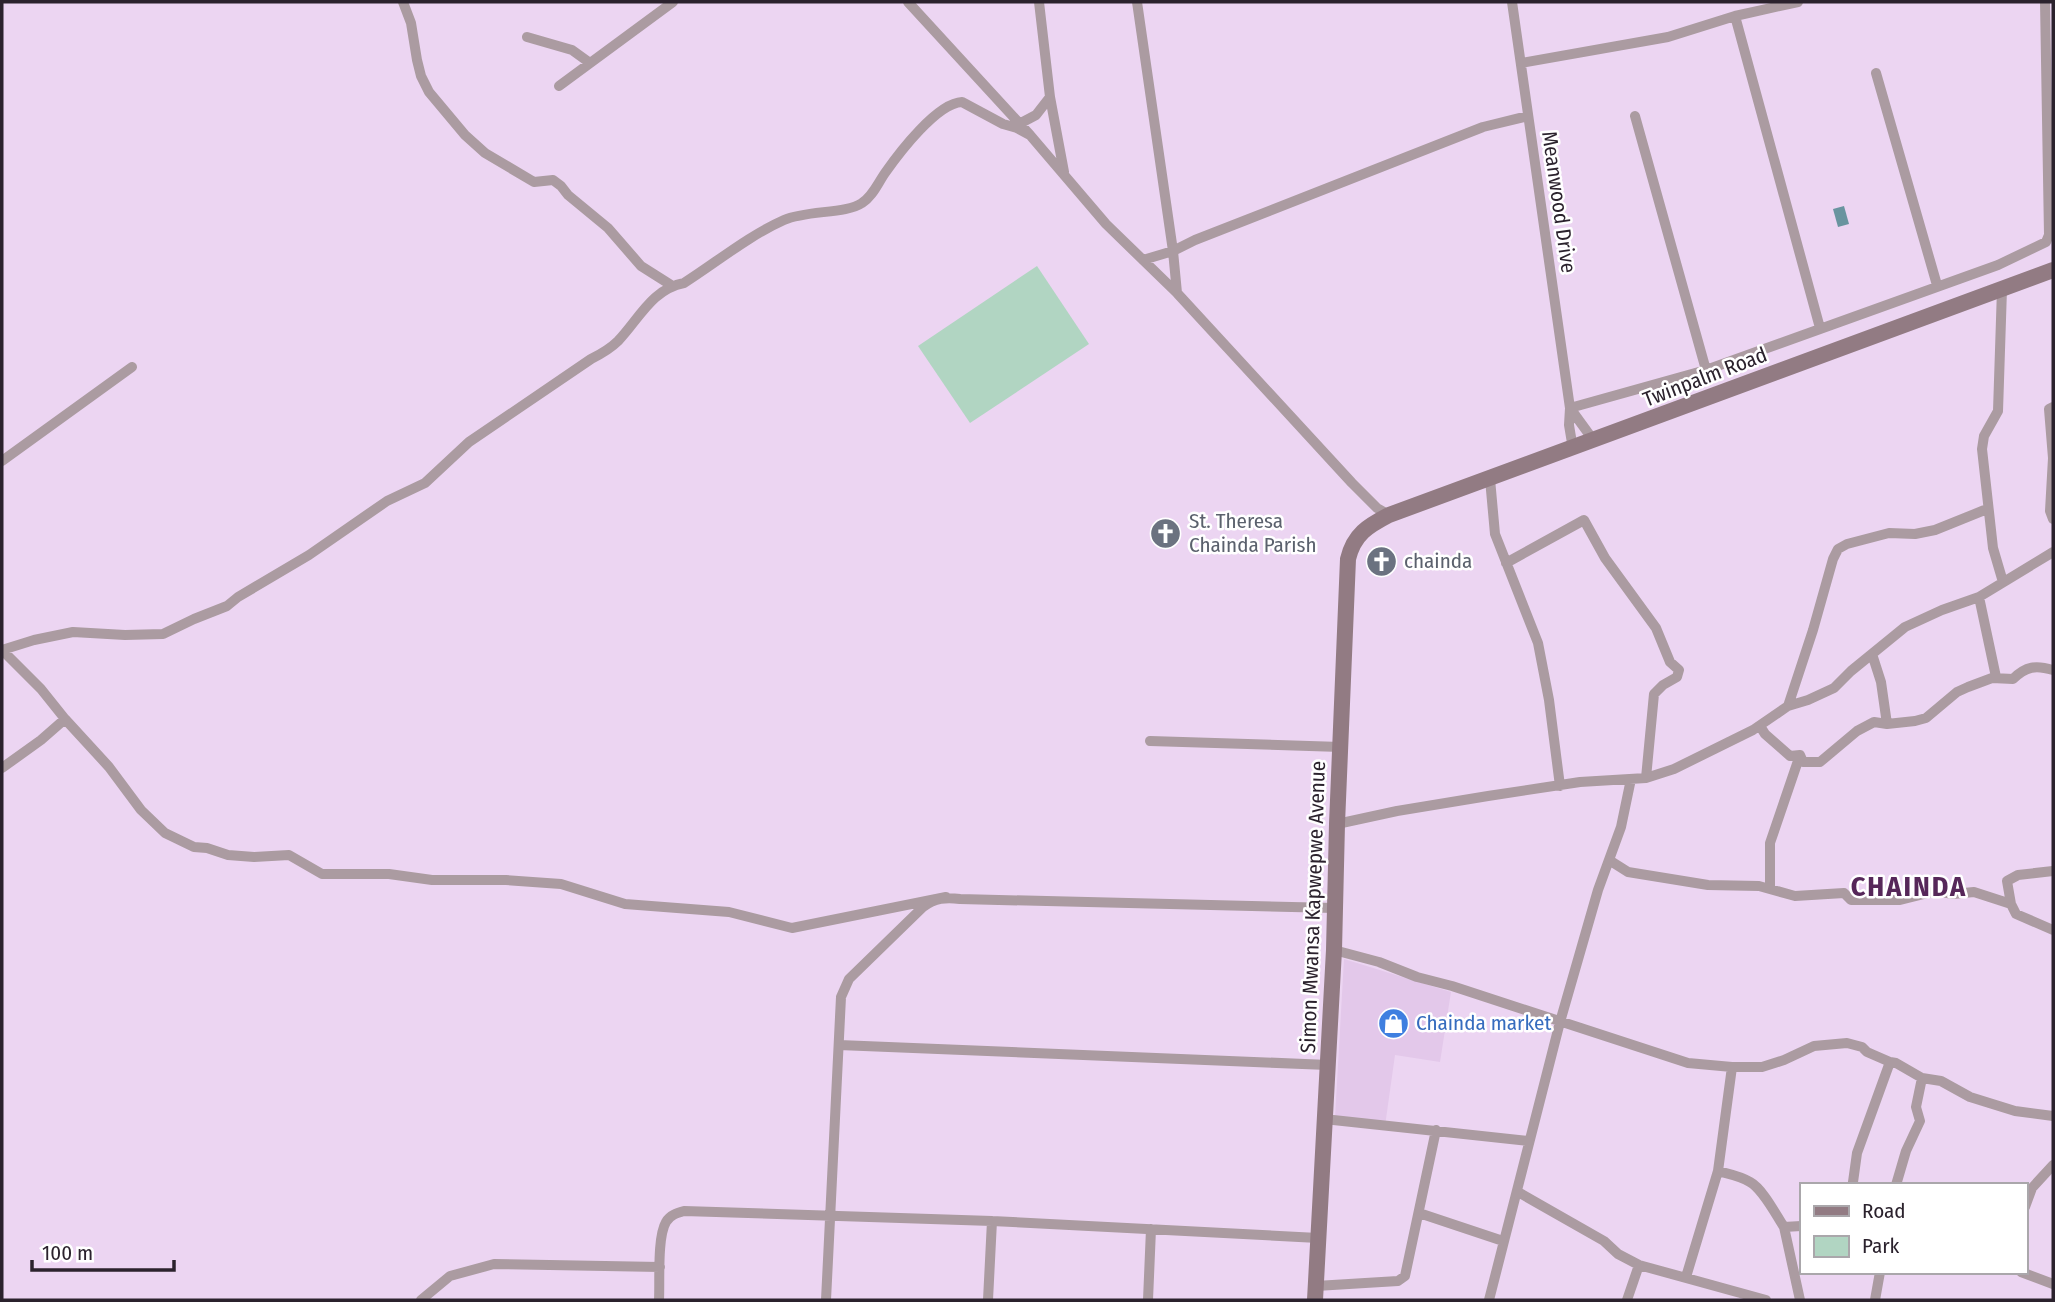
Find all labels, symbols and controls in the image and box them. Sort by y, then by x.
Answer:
street label: Meanwood Drive [1536,129,1582,275]
street label: Twinpalm Road [1639,341,1771,413]
place label: St. Theresa Chainda Parish [1189,508,1317,558]
church icon: St. Theresa Chainda Parish [1149,516,1183,550]
church icon: chainda [1364,544,1398,578]
place label: chainda [1404,548,1472,574]
street label: Simon Mwansa Kapwepwe Avenue [1295,760,1331,1054]
district label: CHAINDA [1851,870,1967,903]
shop icon: Chainda market [1376,1006,1410,1040]
place label: Chainda market [1416,1010,1551,1036]
legend [1800,1183,2027,1274]
text: Road [1862,1198,1906,1224]
scale bar [32,1228,173,1272]
text: Park [1862,1233,1900,1259]
text: 100 m [42,1240,93,1266]

